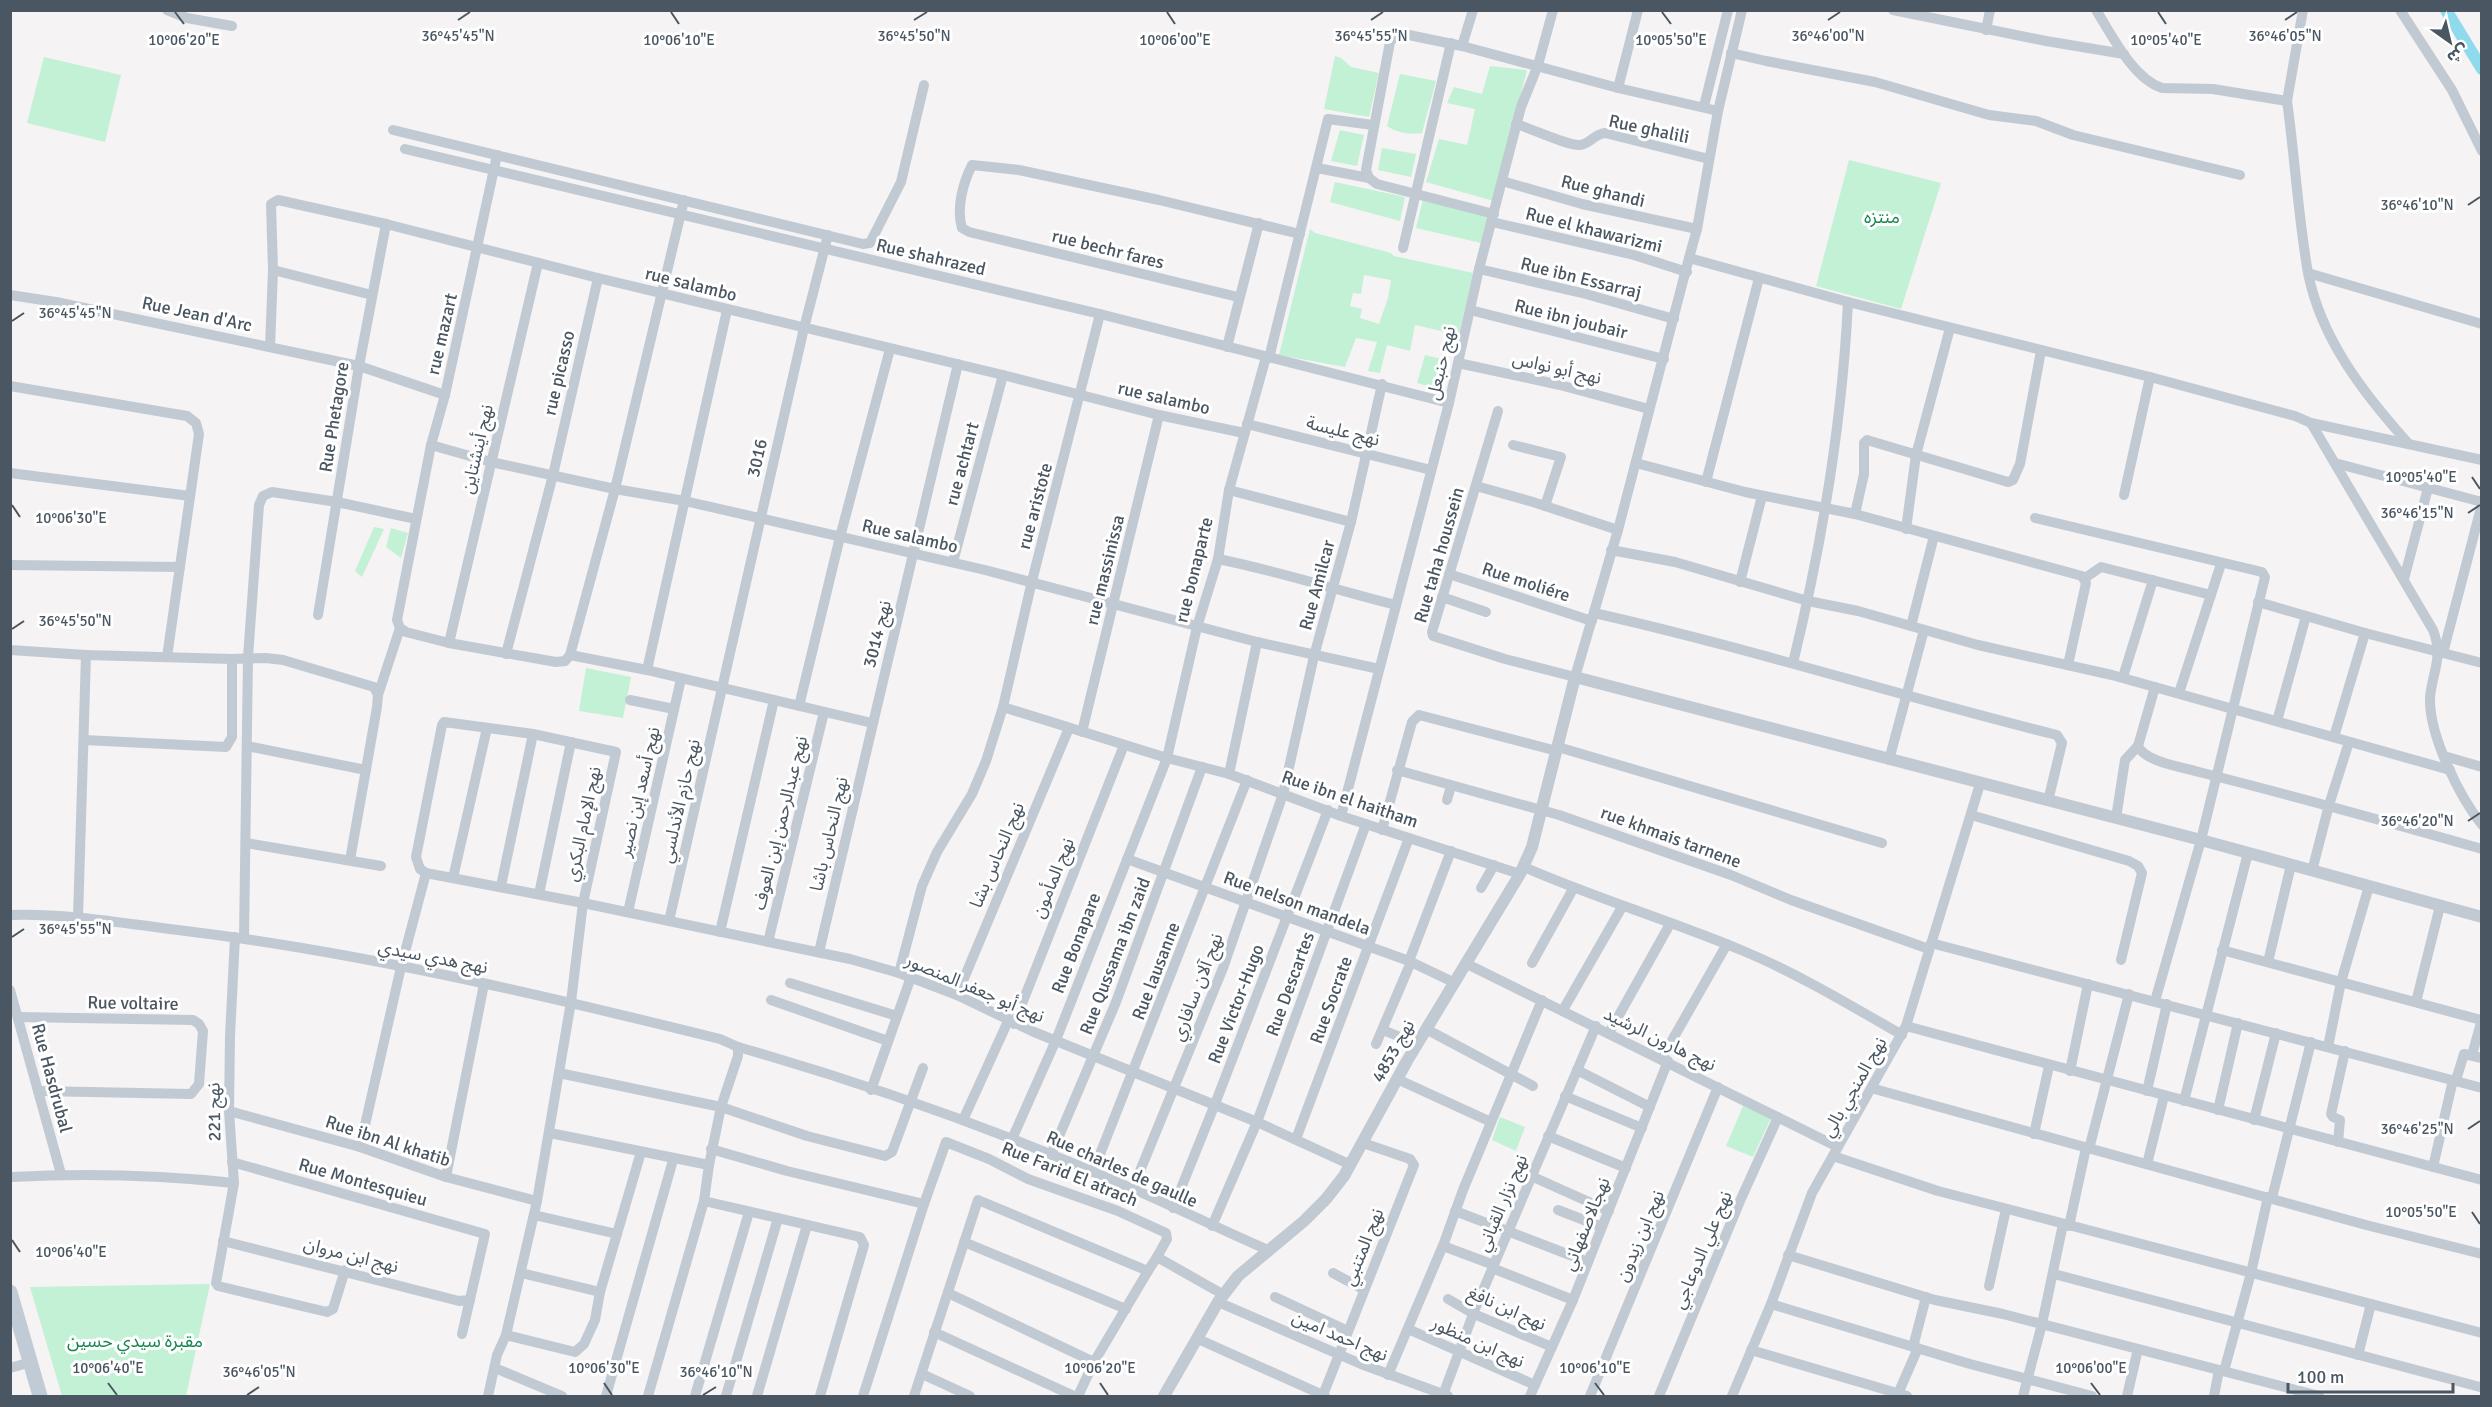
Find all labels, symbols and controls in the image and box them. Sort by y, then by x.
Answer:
north arrow [2420,12,2480,72]
text: 36°45'45"N [421,27,495,45]
text: 36°45'50"N [877,27,951,45]
text: 36°45'55"N [1334,27,1408,45]
text: 36°46'00"N [1791,27,1865,45]
text: 36°46'05"N [2248,27,2322,45]
text: 10°06'20"E [148,31,220,49]
text: 10°06'10"E [643,31,715,49]
text: 10°06'00"E [1139,31,1211,49]
text: 10°05'50"E [1635,31,1707,49]
text: 10°05'40"E [2130,31,2202,49]
text: ش [2443,39,2473,68]
street label: Rue ghalili [1607,110,1691,148]
street label: Rue ghandi [1559,170,1647,212]
text: 36°46'10"N [2380,196,2454,214]
street label: Rue el khawarizmi [1523,202,1665,258]
park label: منتزه [1864,206,1900,228]
street label: rue bechr fares [1050,224,1167,274]
street label: Rue shahrazed [874,234,988,280]
street label: Rue ibn Essarraj [1518,252,1644,304]
street label: rue salambo [643,262,739,306]
street label: rue mazart [422,291,462,377]
street label: Rue Jean d'Arc [140,292,254,336]
street label: Rue ibn joubair [1512,294,1630,344]
text: 36°45'45"N [38,304,112,322]
street label: نهج حنبعل [1422,324,1462,403]
street label: rue picasso [539,328,579,418]
street label: نهج أبو نواس [1510,347,1604,391]
street label: Rue Phetagore [314,360,354,474]
street label: rue salambo [1116,377,1212,419]
street label: نهج أينشتاين [456,402,500,496]
street label: نهج عليسة [1304,411,1382,453]
street label: rue achtart [940,420,984,508]
street label: 3016 [742,437,772,479]
street label: rue aristote [1013,460,1057,552]
text: 10°05'40"E [2385,468,2457,486]
street label: Rue taha houssein [1409,485,1469,625]
text: 36°46'15"N [2380,504,2454,522]
text: 10°06'30"E [35,509,107,527]
street label: rue massinissa [1081,512,1129,628]
street label: Rue salambo [860,514,960,558]
street label: rue bonaparte [1170,515,1218,625]
street label: Rue Amilcar [1294,537,1340,633]
street label: Rue moliére [1479,557,1573,607]
street label: نهج 3014 [858,598,898,670]
text: 36°45'50"N [38,612,112,630]
street label: نهج أسعد إبن نصير [613,725,667,861]
street label: نهج عبدالرحمن إبن العوف [748,734,814,913]
street label: نهج حازم الأندلسي [655,737,708,866]
street label: نهج الإمام البكري [560,765,609,884]
street label: Rue ibn el haitham [1279,765,1421,833]
street label: نهج النحاس باشا [805,775,855,894]
street label: نهج النحاس بشا [965,799,1031,912]
street label: rue khmais tarnene [1598,801,1744,873]
text: 36°46'20"N [2380,812,2454,830]
street label: نهج المأمون [1027,835,1081,922]
street label: Rue nelson mandela [1221,866,1373,940]
street label: Rue Qussama ibn zaid [1075,874,1155,1038]
street label: Rue Bonapare [1047,889,1105,997]
street label: Rue lausanne [1127,919,1185,1023]
text: 36°45'55"N [38,920,112,938]
street label: Rue Descartes [1261,929,1319,1039]
street label: نهج آلان سافاري [1166,930,1230,1045]
street label: نهج هدي سيدي [376,936,490,981]
street label: Rue Victor-Hugo [1203,941,1269,1067]
street label: نهج أبو جعفر المنصور [900,948,1048,1029]
street label: Rue Socrate [1305,953,1357,1047]
street label: Rue voltaire [87,991,179,1015]
street label: نهج هارون الرشيد [1599,1002,1720,1077]
street label: نهج 4853 [1367,1016,1421,1087]
street label: Rue Hasdrubal [27,1021,77,1135]
street label: نهج المنجي بالي [1817,1033,1893,1142]
street label: نهج 221 [202,1082,228,1142]
street label: Rue ibn Al khatib [323,1110,453,1172]
text: 36°46'25"N [2380,1120,2454,1138]
street label: Rue charles de gaulle [1043,1126,1201,1212]
street label: Rue Farid El atrach [999,1137,1141,1211]
street label: نهج نزار القباني [1472,1151,1534,1256]
street label: Rue Montesquieu [296,1153,430,1211]
street label: نهجالاصفهاني [1557,1174,1617,1275]
street label: نهج ابن زيدون [1611,1187,1671,1286]
street label: نهج علي الدوعاجي [1667,1188,1739,1313]
text: 10°05'50"E [2385,1203,2457,1221]
street label: نهج المتنبي [1338,1205,1390,1290]
street label: نهج ابن مروان [301,1233,401,1279]
text: 10°06'40"E [35,1243,107,1261]
street label: نهج ابن نافغ [1463,1281,1550,1338]
street label: نهج احمد امين [1288,1306,1391,1368]
street label: نهج ابن منظور [1426,1311,1528,1374]
park label: مقبرة سيدي حسين [67,1330,203,1354]
scale bar [2288,1356,2453,1394]
text: 10°06'40"E [72,1359,144,1377]
text: 10°06'30"E [568,1359,640,1377]
text: 10°06'20"E [1064,1359,1136,1377]
text: 10°06'10"E [1559,1359,1631,1377]
text: 10°06'00"E [2055,1359,2127,1377]
text: 36°46'05"N [222,1363,296,1381]
text: 36°46'10"N [679,1363,753,1381]
text: 100 m [2297,1366,2344,1388]

